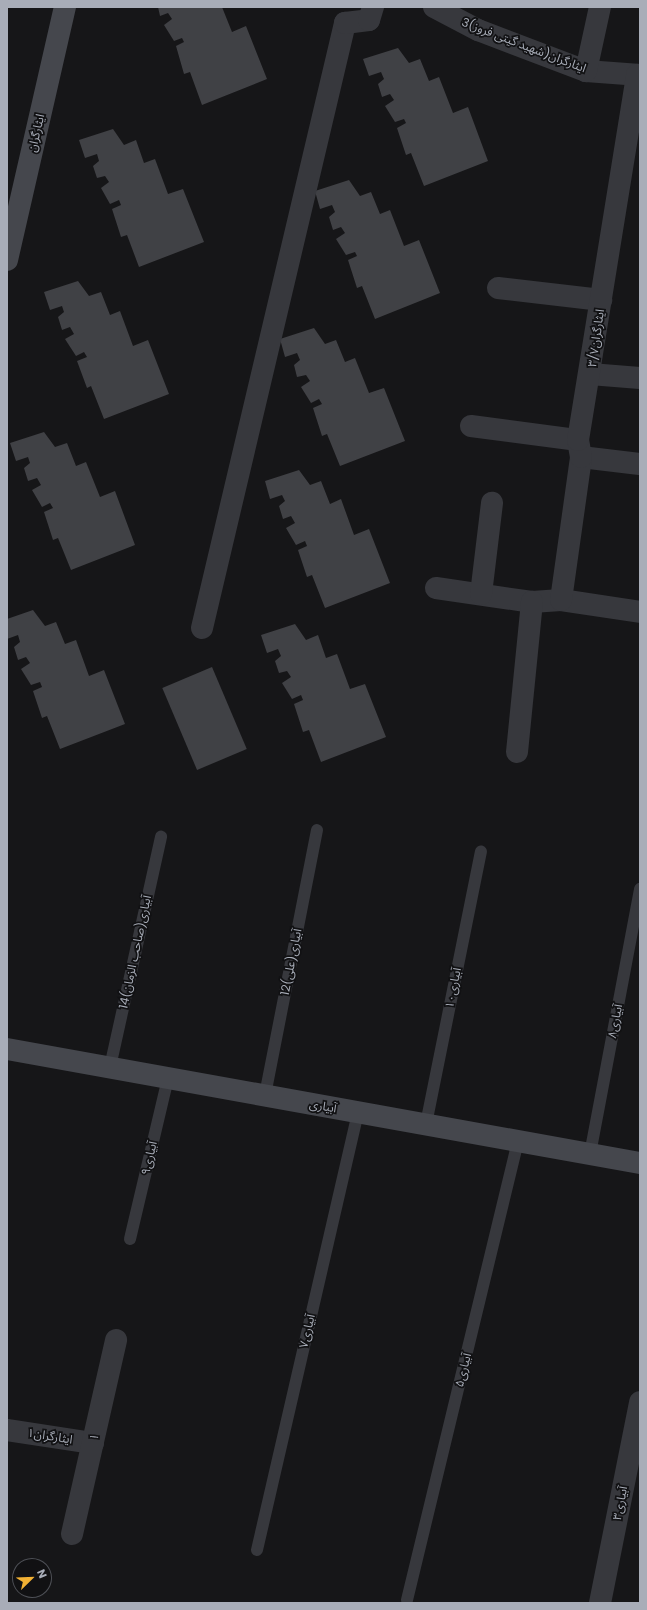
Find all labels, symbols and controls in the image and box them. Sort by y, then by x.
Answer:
street label: 3ایثارگران(شهید گیتی فروز) [460,15,588,75]
street label: ایثارگران [25,112,47,154]
street label: ایثارگران۳/۷ [585,308,607,368]
street label: 14آبیاری(صاحب الزمان) [116,894,154,1010]
street label: 12آبیاری(علی) [277,927,305,997]
street label: آبیاری۱۰ [442,966,464,1010]
street label: آبیاری۸ [605,1003,625,1039]
street label: آبیاری [308,1097,338,1115]
street label: آبیاری۹ [138,1140,160,1176]
street label: آبیاری۷ [296,1313,318,1349]
street label: آبیاری۵ [452,1352,474,1388]
street label: ایثارگران۱ [26,1425,74,1447]
street label: ۱ [86,1432,102,1442]
street label: آبیاری۳ [610,1485,630,1521]
north arrow [12,1558,52,1598]
text: N [33,1567,51,1581]

